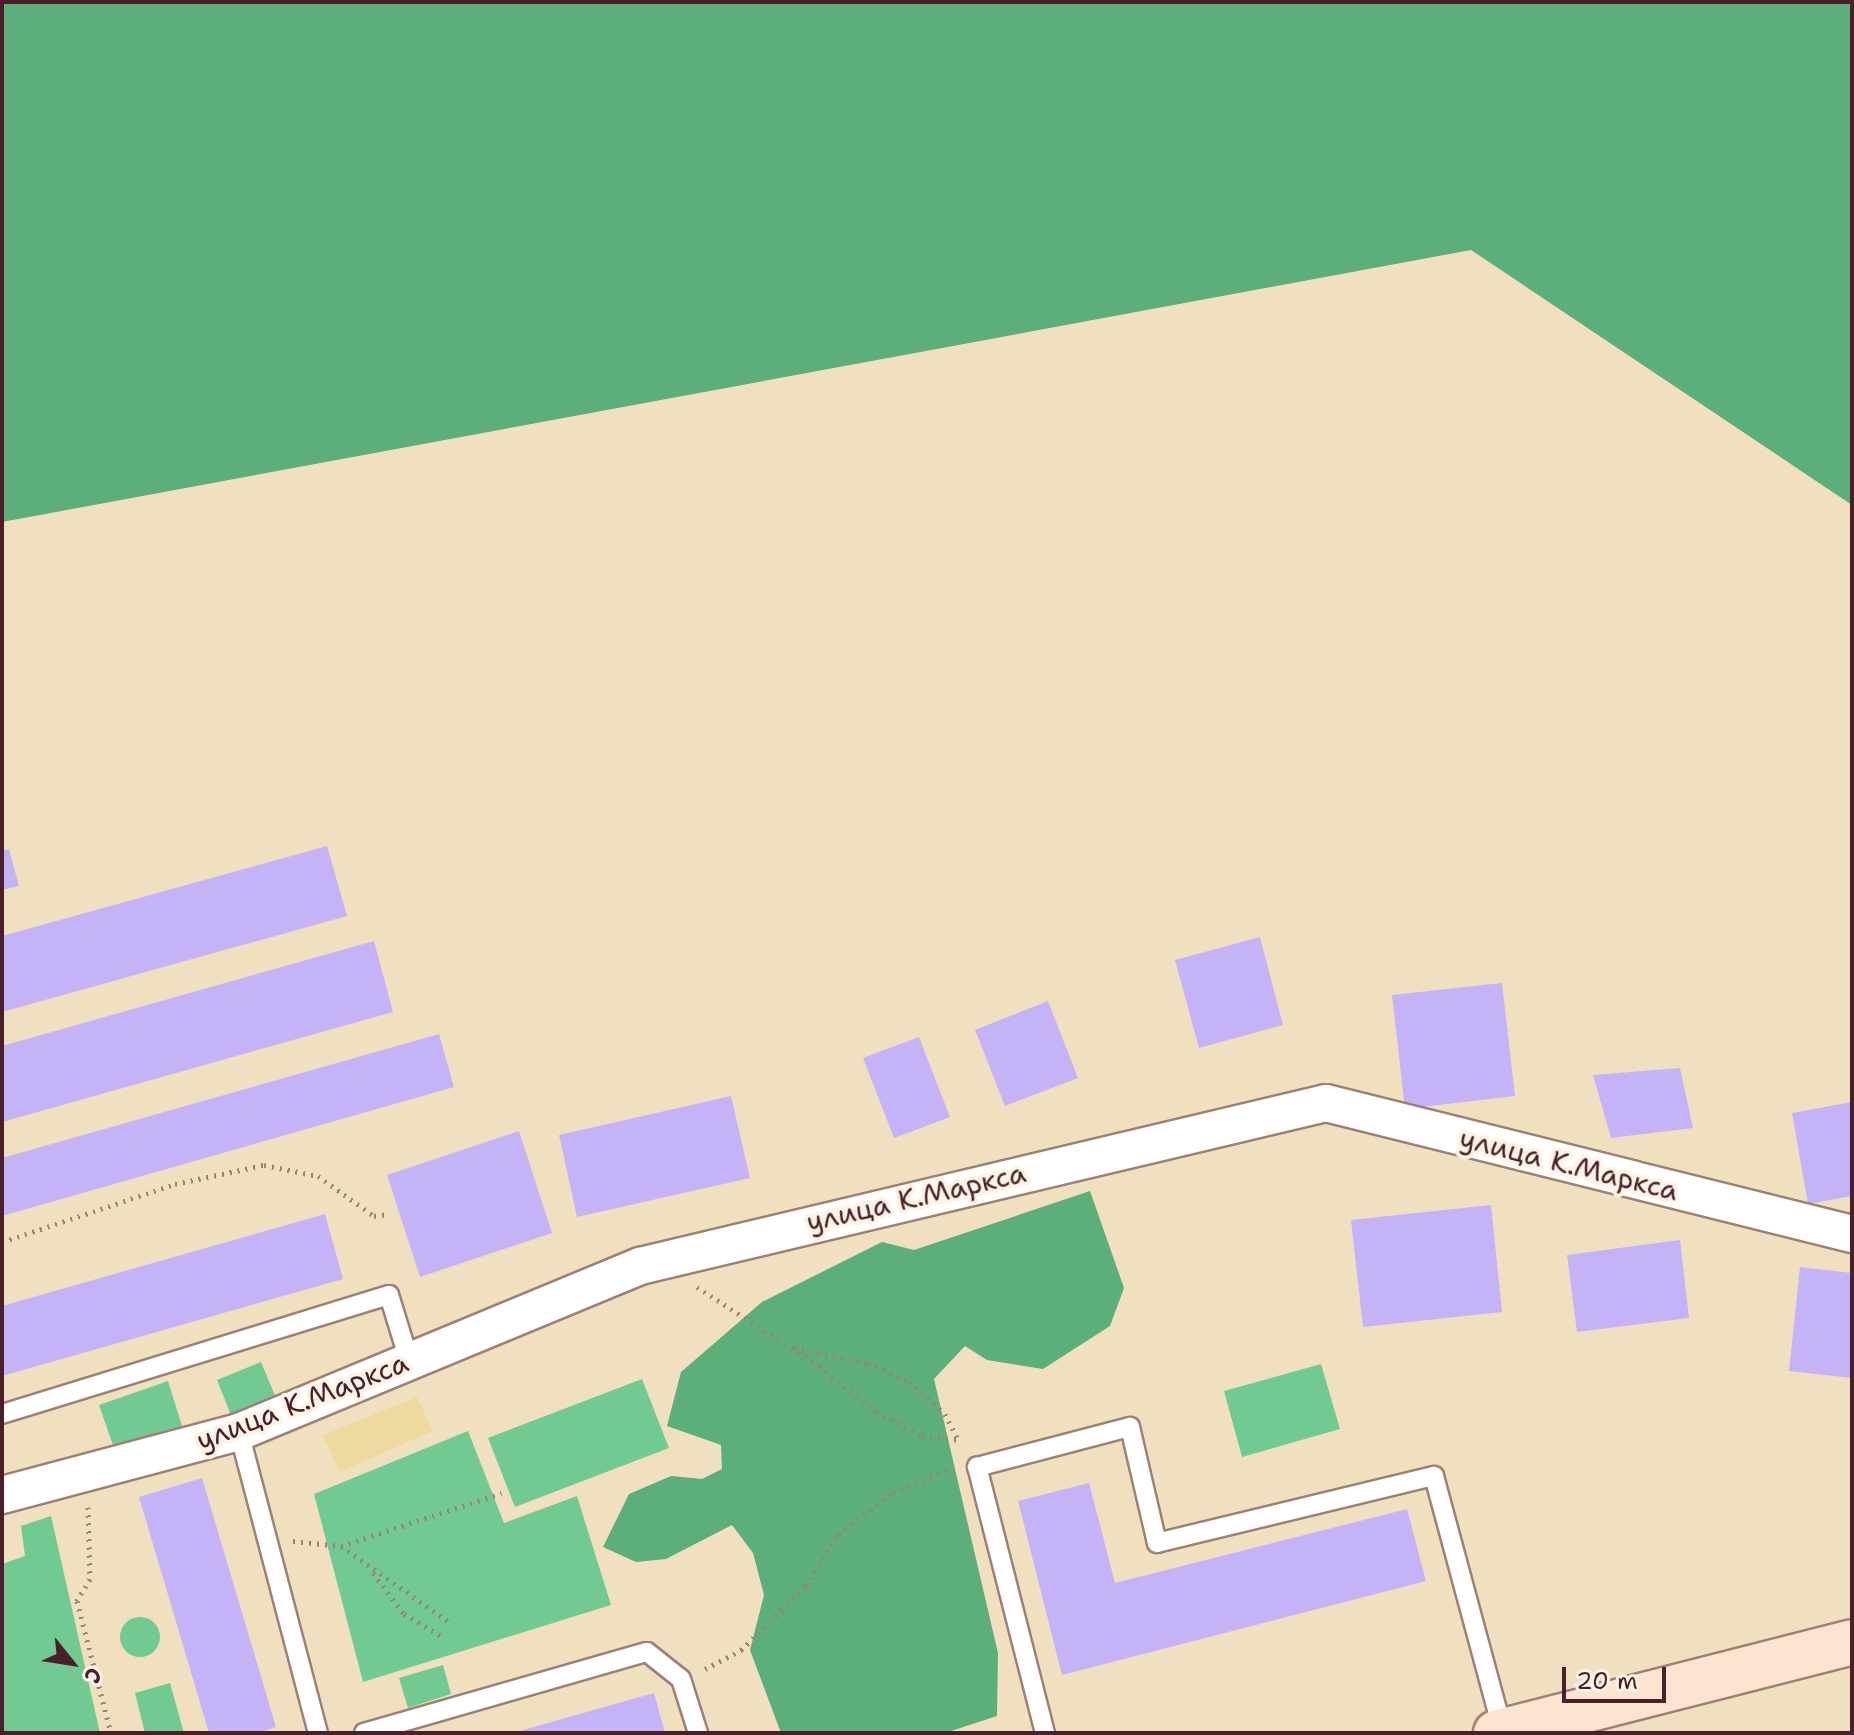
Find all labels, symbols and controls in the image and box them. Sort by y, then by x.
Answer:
street label: улица К.Маркса [1456,1121,1682,1207]
street label: улица К.Маркса [803,1155,1029,1239]
street label: улица К.Маркса [191,1345,413,1457]
north arrow [32,1623,112,1703]
scale bar [1566,1651,1670,1701]
text: С [77,1662,109,1688]
text: 20 m [1576,1665,1638,1697]

